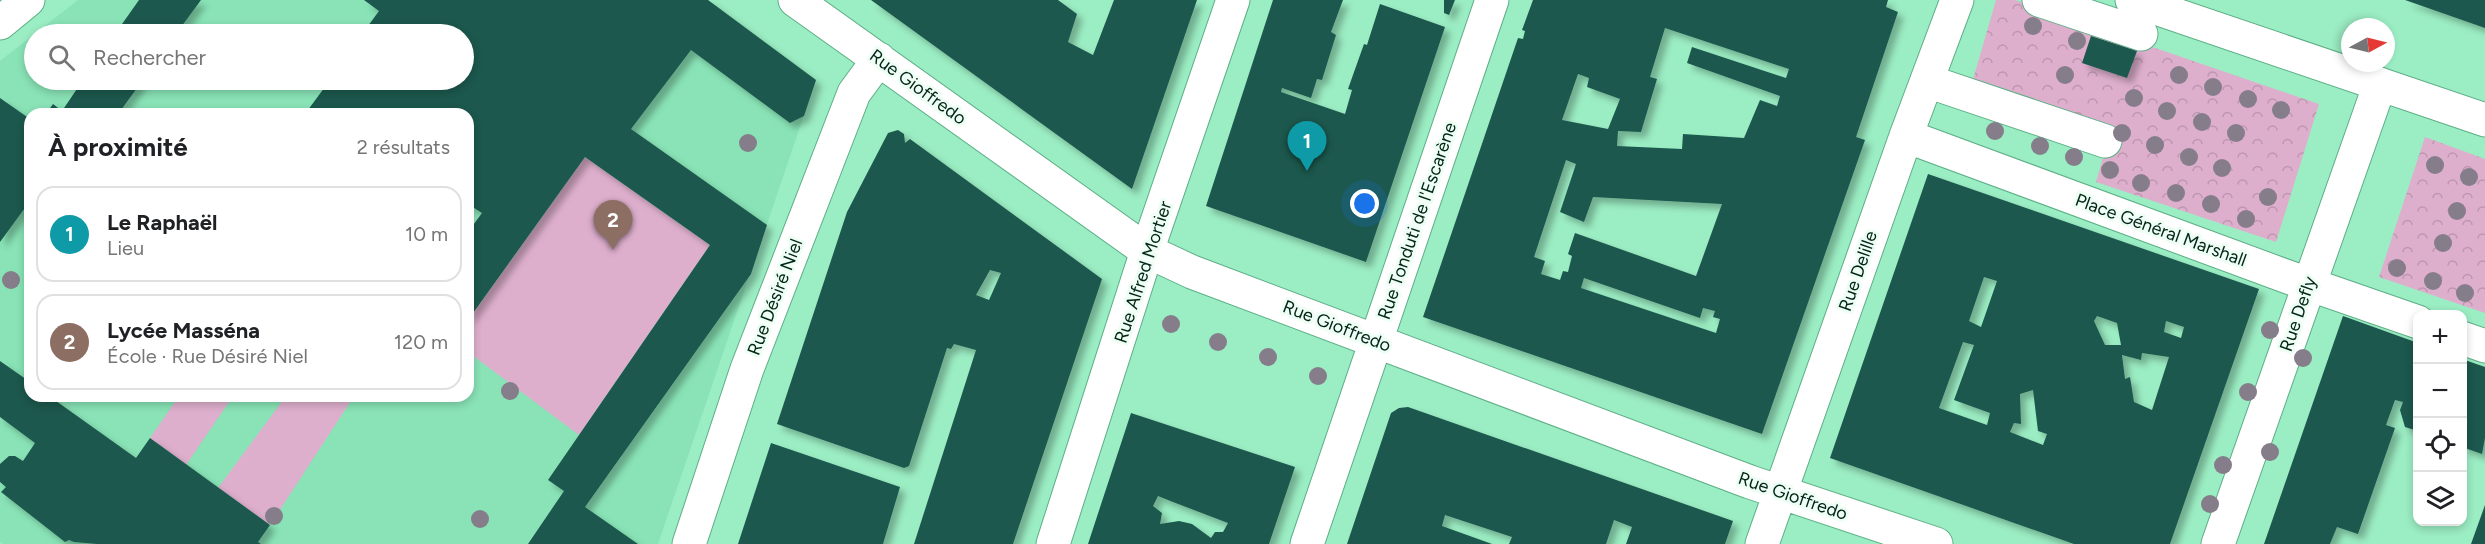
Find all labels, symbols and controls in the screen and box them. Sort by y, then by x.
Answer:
north arrow [2341,18,2395,72]
search box [24,24,474,90]
icon: search [45,41,78,74]
text: Rechercher [93,44,206,71]
street label: Rue Gioffredo [865,45,971,129]
street label: Rue Tonduti de l'Escarène [1373,119,1461,322]
pin: 1 [1288,122,1326,171]
text: À proximité [48,131,188,163]
text: 2 résultats [357,135,450,159]
your location [1350,189,1379,218]
street label: Place Général Marshall [2072,189,2250,271]
street label: Rue Alfred Mortier [1110,198,1176,346]
pin: 2 [594,200,632,250]
text: Le Raphaël [107,209,217,236]
text: 1 [65,222,74,246]
text: 10 m [405,222,448,246]
street label: Rue Delille [1834,228,1882,314]
text: Lieu [107,236,144,260]
street label: Rue Désiré Niel [743,236,807,358]
street label: Rue Defly [2275,273,2321,354]
street label: Rue Gioffredo [1280,295,1394,357]
map controls [2413,310,2467,526]
button: + [2413,310,2467,364]
text: Lycée Masséna [107,317,260,344]
text: 2 [64,330,75,354]
text: 120 m [394,330,448,354]
text: École · Rue Désiré Niel [107,344,308,368]
button: − [2413,364,2467,418]
button: locate [2413,418,2467,472]
street label: Rue Gioffredo [1735,467,1851,525]
button: layers [2413,472,2467,526]

